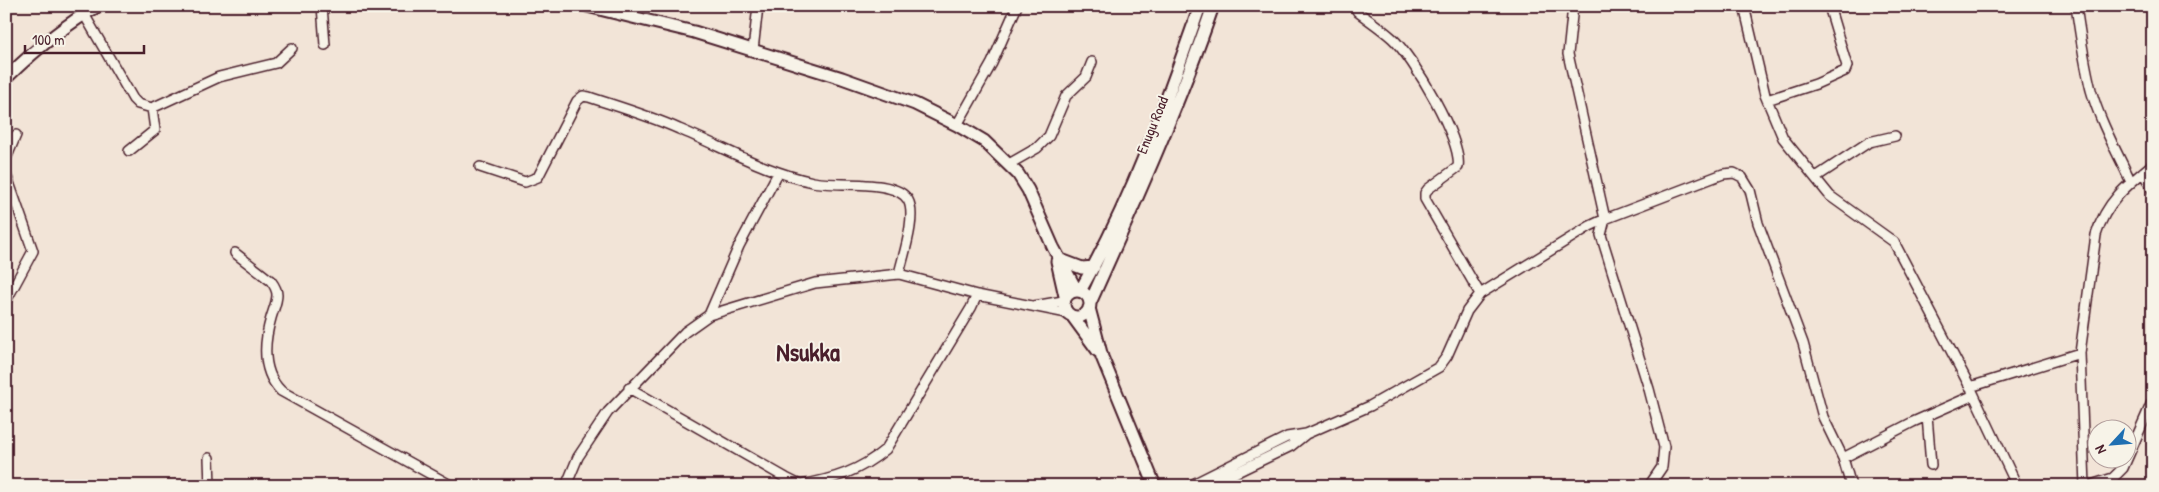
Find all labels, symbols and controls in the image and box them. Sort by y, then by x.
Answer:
scale bar [25,22,144,54]
text: 100 m [32,29,65,50]
street label: Enugu Road [1131,93,1173,157]
district label: Nsukka [776,335,840,369]
north arrow [2086,420,2136,470]
text: N [2089,442,2110,457]

